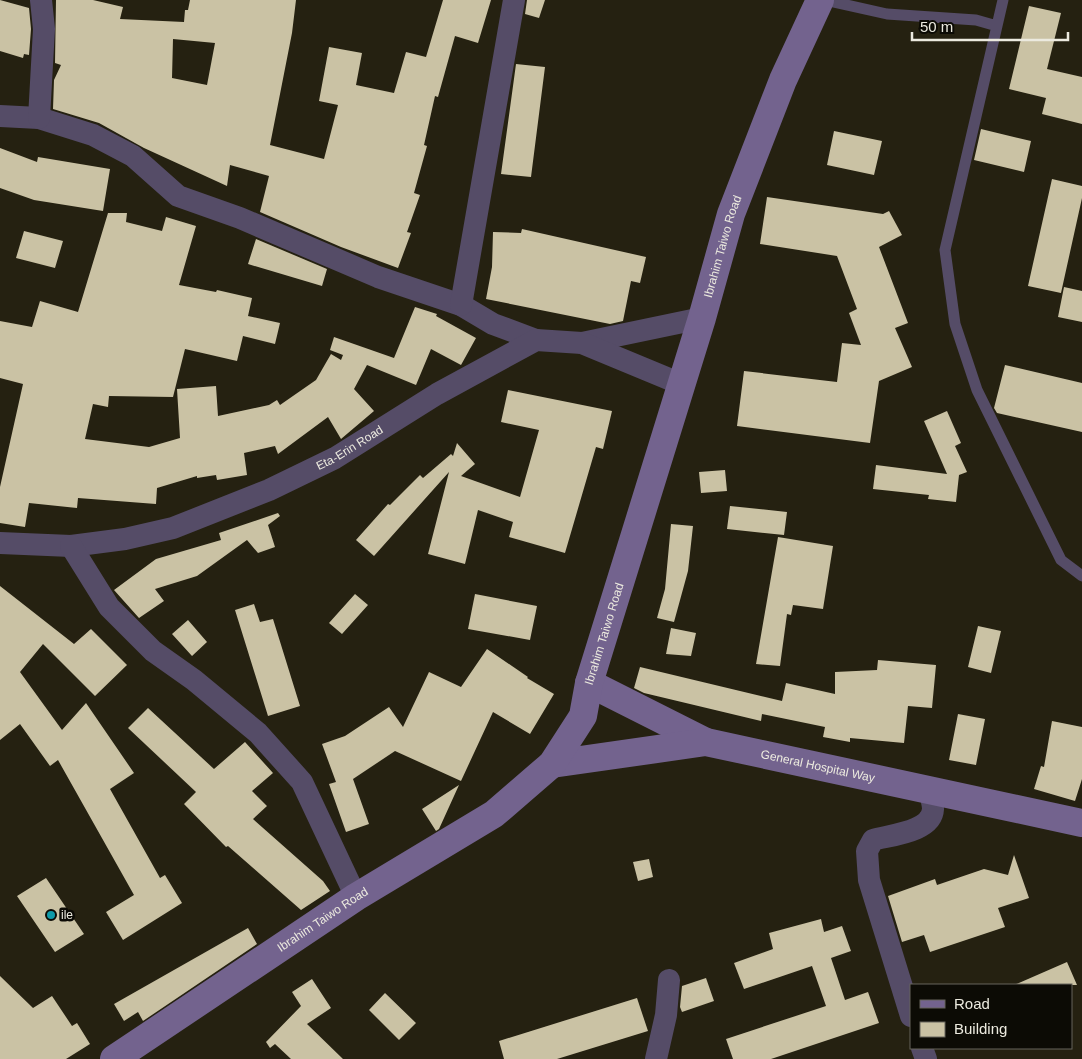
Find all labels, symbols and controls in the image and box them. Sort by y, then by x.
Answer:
scale bar [912,10,1068,42]
text: 50 m [920,18,953,35]
street label: Ibrahim Taiwo Road [701,193,745,299]
street label: Eta-Erin Road [314,423,386,473]
street label: Ibrahim Taiwo Road [582,581,627,687]
street label: General Hospital Way [759,747,876,785]
street label: Ibrahim Taiwo Road [275,884,371,955]
place label: ile [61,908,73,922]
marker: ile [45,909,57,921]
legend [910,984,1072,1049]
text: Road [954,995,990,1012]
text: Building [954,1020,1007,1037]

